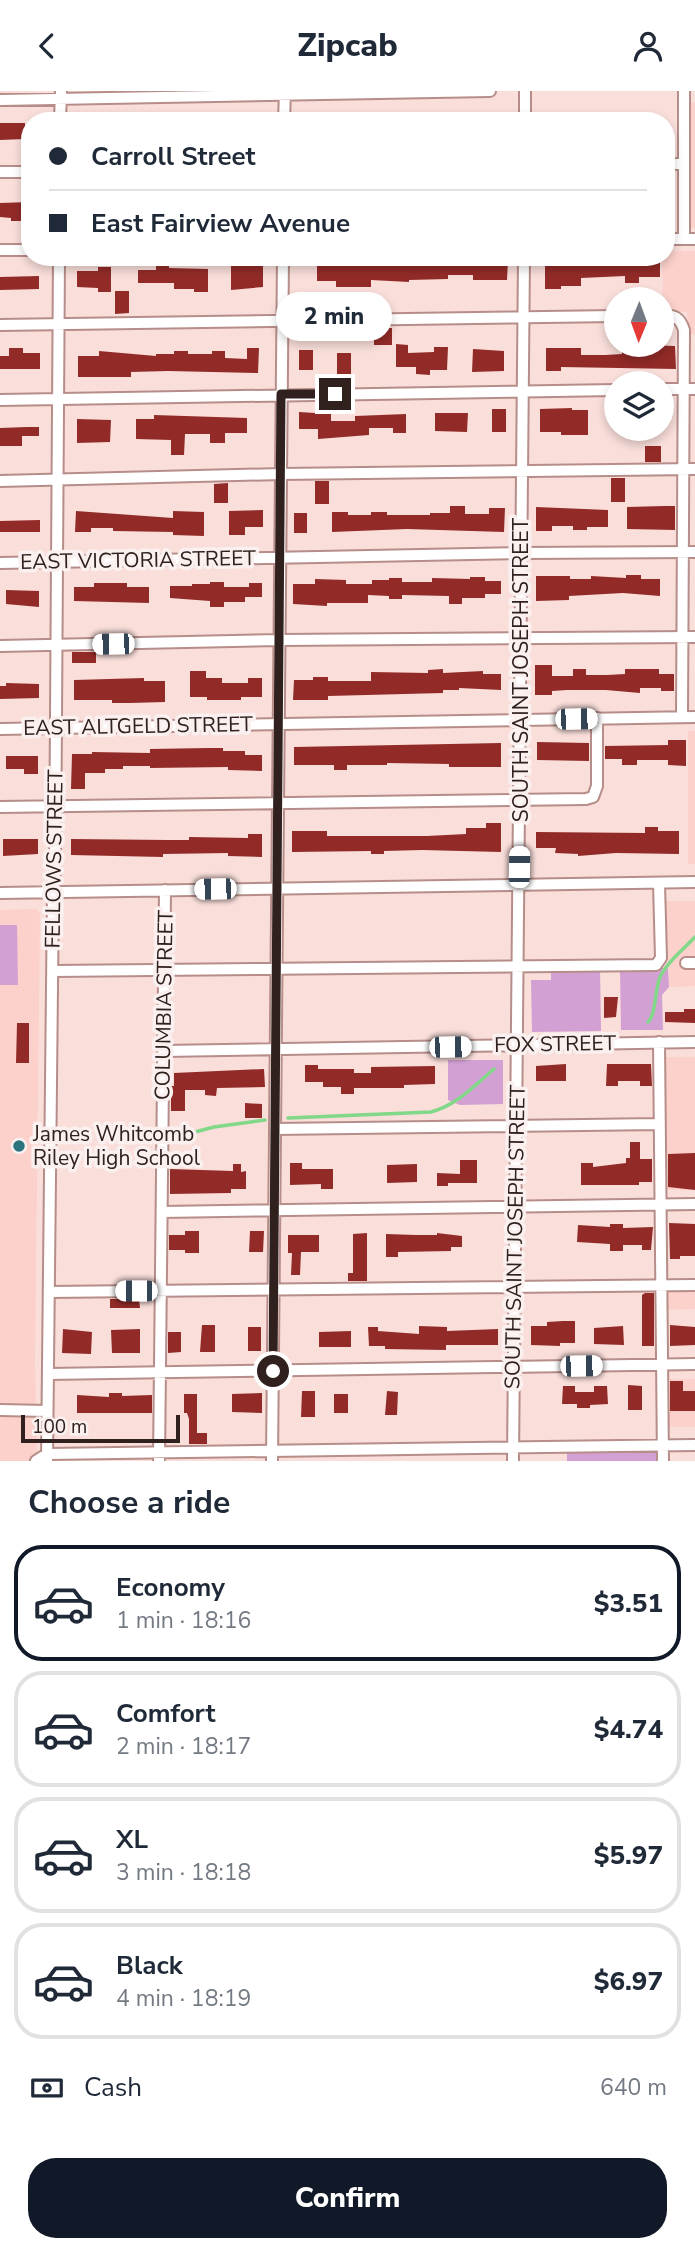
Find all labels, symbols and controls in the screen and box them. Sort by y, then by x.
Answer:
text: Zipcab [297,24,398,67]
icon: back [28,27,66,65]
icon: person [629,27,667,65]
text: Carroll Street [91,139,256,174]
text: East Fairview Avenue [91,206,350,241]
north arrow [604,287,674,357]
map controls [604,287,674,441]
callout: 2 min [277,293,393,341]
text: 2 min [304,301,364,332]
button: layers [604,371,674,441]
route end [319,378,351,410]
street label: SOUTH SAINT JOSEPH STREET [507,517,535,822]
street label: EAST VICTORIA STREET [20,544,256,576]
car [92,633,135,655]
car [555,708,598,730]
street label: EAST ALTGELD STREET [23,710,253,742]
street label: FELLOWS STREET [38,769,70,949]
car [509,846,530,888]
car [194,878,237,900]
street label: COLUMBIA STREET [148,909,180,1100]
street label: FOX STREET [494,1029,617,1059]
car [429,1036,472,1058]
street label: SOUTH SAINT JOSEPH STREET [498,1084,532,1389]
place label: James Whitcomb Riley High School [32,1120,201,1172]
marker: James Whitcomb Riley High School [11,1138,27,1154]
car [116,1281,158,1302]
route start [257,1355,289,1387]
car [560,1355,603,1377]
scale bar [21,1412,180,1444]
text: 100 m [32,1414,87,1440]
text: Choose a ride [28,1481,230,1524]
text: Economy [116,1570,225,1605]
icon: car [32,1572,95,1635]
text: $3.51 [594,1586,663,1621]
text: 1 min · 18:16 [116,1605,251,1636]
text: Comfort [116,1696,216,1731]
icon: car [32,1698,95,1761]
text: $4.74 [594,1712,663,1747]
text: 2 min · 18:17 [116,1731,251,1762]
text: XL [116,1822,148,1857]
icon: car [32,1824,95,1887]
text: $5.97 [594,1838,663,1873]
text: 3 min · 18:18 [116,1857,251,1888]
text: Black [116,1948,183,1983]
icon: car [32,1950,95,2013]
text: $6.97 [594,1964,663,1999]
text: 4 min · 18:19 [116,1983,251,2014]
icon: cash [28,2069,66,2107]
text: Cash [84,2070,142,2105]
text: 640 m [600,2072,667,2103]
button: Confirm [28,2158,667,2238]

